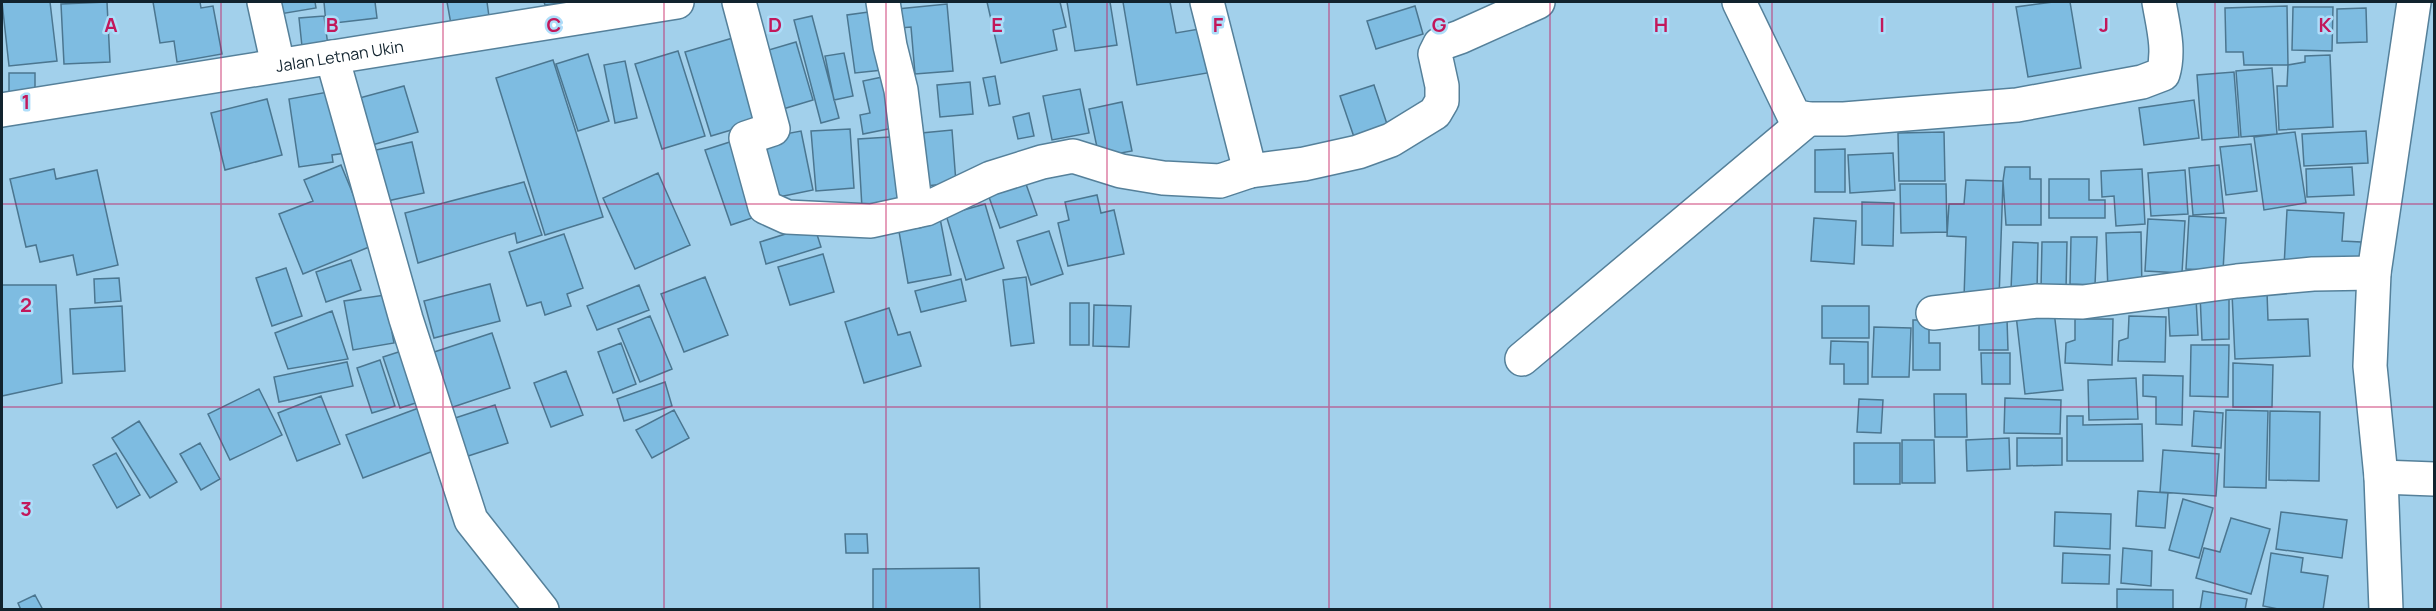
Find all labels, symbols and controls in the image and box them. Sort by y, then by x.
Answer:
text: A [104,11,118,38]
text: B [326,11,339,38]
text: C [547,11,561,38]
text: D [768,11,782,38]
text: E [991,11,1003,38]
text: F [1213,11,1224,38]
text: G [1432,11,1447,38]
text: H [1654,11,1668,38]
text: I [1879,11,1885,38]
text: J [2099,11,2109,38]
text: K [2319,11,2332,38]
street label: Jalan Letnan Ukin [274,35,405,77]
text: 1 [22,88,30,115]
text: 2 [20,291,32,318]
text: 3 [20,495,32,522]

